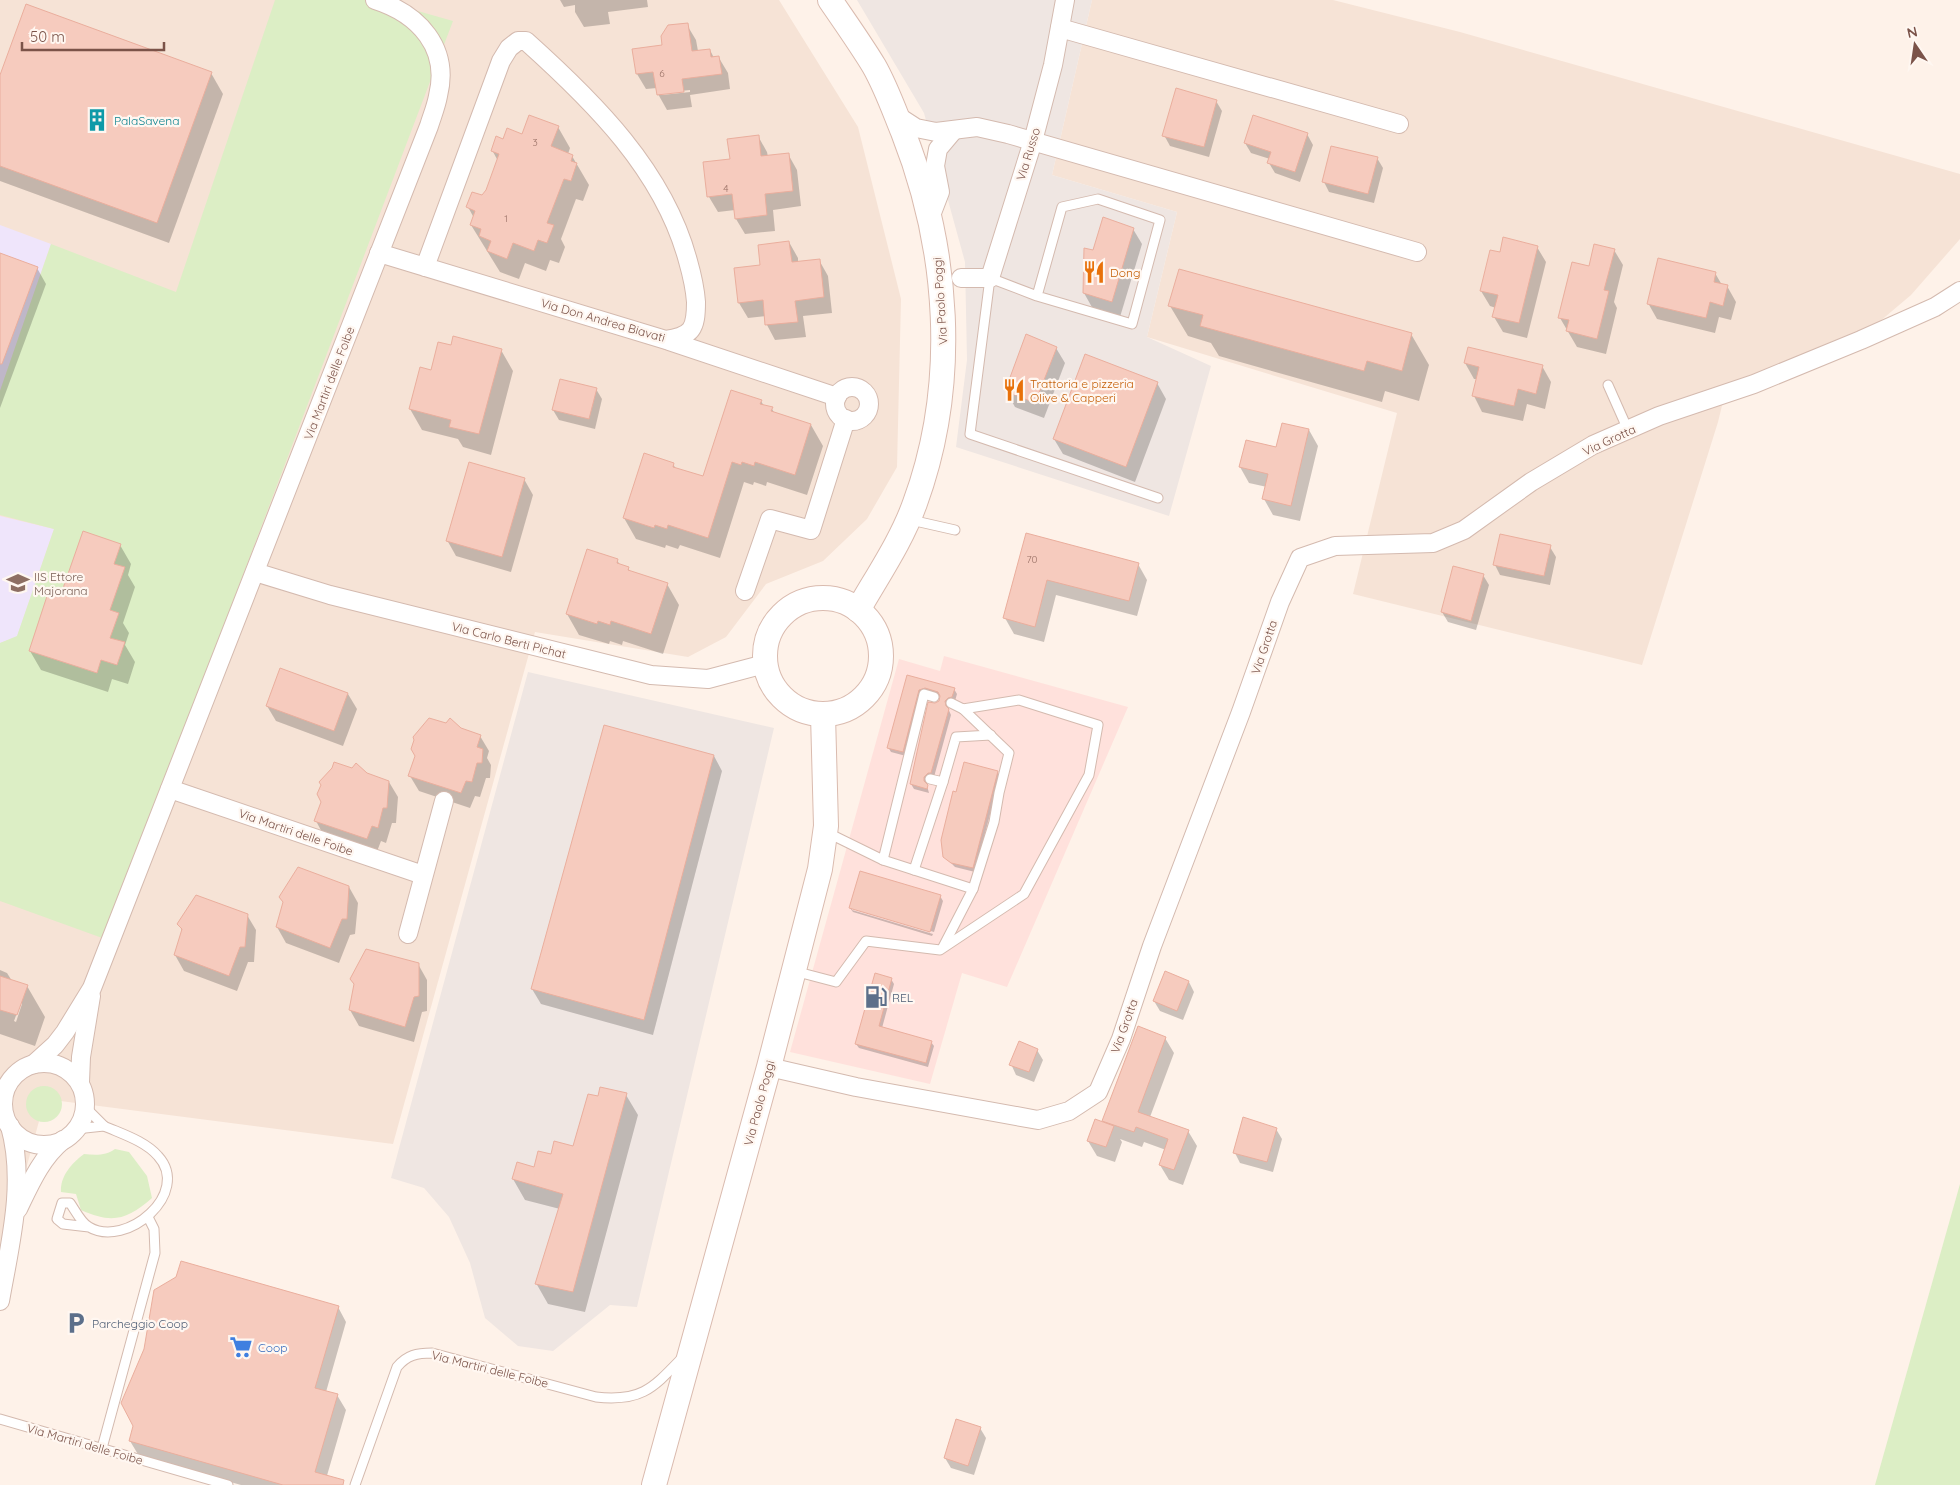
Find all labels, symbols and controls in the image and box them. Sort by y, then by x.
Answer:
scale bar [22,20,165,52]
north arrow [1890,20,1940,70]
text: N [1905,22,1919,42]
text: 50 m [30,27,65,46]
house number: 6 [659,67,665,80]
building icon: PalaSavena [84,107,110,133]
place label: PalaSavena [114,113,180,128]
street label: Via Russo [1013,126,1043,182]
house number: 3 [532,136,538,149]
house number: 4 [723,182,729,195]
house number: 1 [504,212,508,225]
street label: Via Paolo Poggi [929,257,951,345]
restaurant icon: Dong [1081,259,1107,285]
place label: Dong [1110,265,1140,280]
street label: Via Don Andrea Biavati [539,295,667,345]
street label: Via Martiri delle Foibe [300,324,358,442]
place label: Trattoria e pizzeria Olive & Capperi [1030,376,1134,405]
restaurant icon: Trattoria e pizzeria Olive & Capperi [1001,377,1027,403]
street label: Via Grotta [1580,421,1638,459]
house number: 70 [1026,553,1038,566]
place label: IIS Ettore Majorana [34,569,88,598]
school or university icon: IIS Ettore Majorana [5,570,31,596]
street label: Via Grotta [1248,618,1280,676]
street label: Via Carlo Berti Pichat [450,619,568,661]
street label: Via Martiri delle Foibe [237,805,355,859]
fuel station icon: REL [863,984,889,1010]
place label: REL [892,990,914,1005]
street label: Via Grotta [1107,997,1141,1055]
street label: Via Paolo Poggi [740,1059,778,1147]
parking icon: Parcheggio Coop [63,1310,89,1336]
place label: Parcheggio Coop [92,1316,188,1331]
supermarket icon: Coop [228,1334,254,1360]
place label: Coop [258,1340,288,1355]
street label: Via Martiri delle Foibe [430,1347,550,1391]
street label: Via Martiri delle Foibe [25,1420,145,1468]

